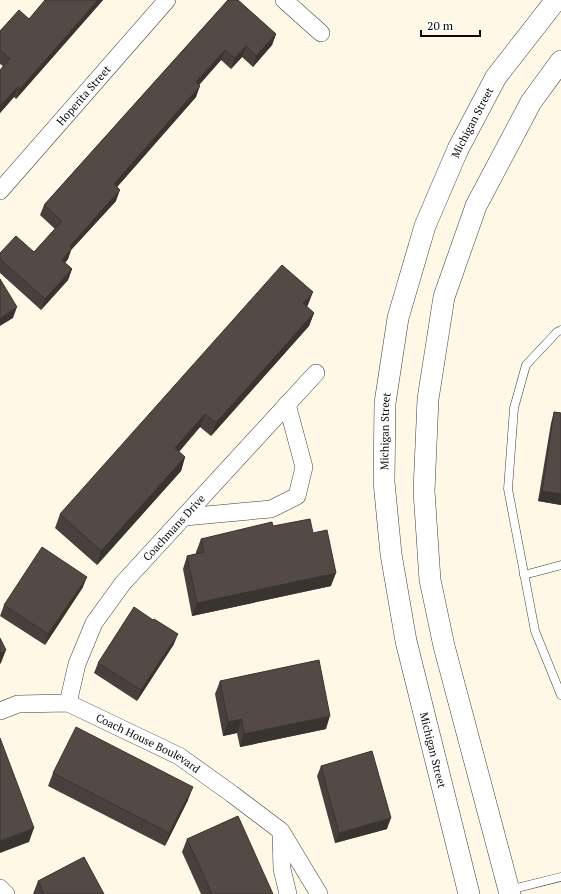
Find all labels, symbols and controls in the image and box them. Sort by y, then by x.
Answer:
scale bar [421,12,480,38]
text: 20 m [427,18,454,33]
street label: Hoperita Street [54,62,114,128]
street label: Michigan Street [448,85,496,160]
street label: Michigan Street [377,392,394,470]
street label: Coachmans Drive [140,491,208,564]
street label: Coach House Boulevard [94,710,203,776]
street label: Michigan Street [417,711,449,789]

